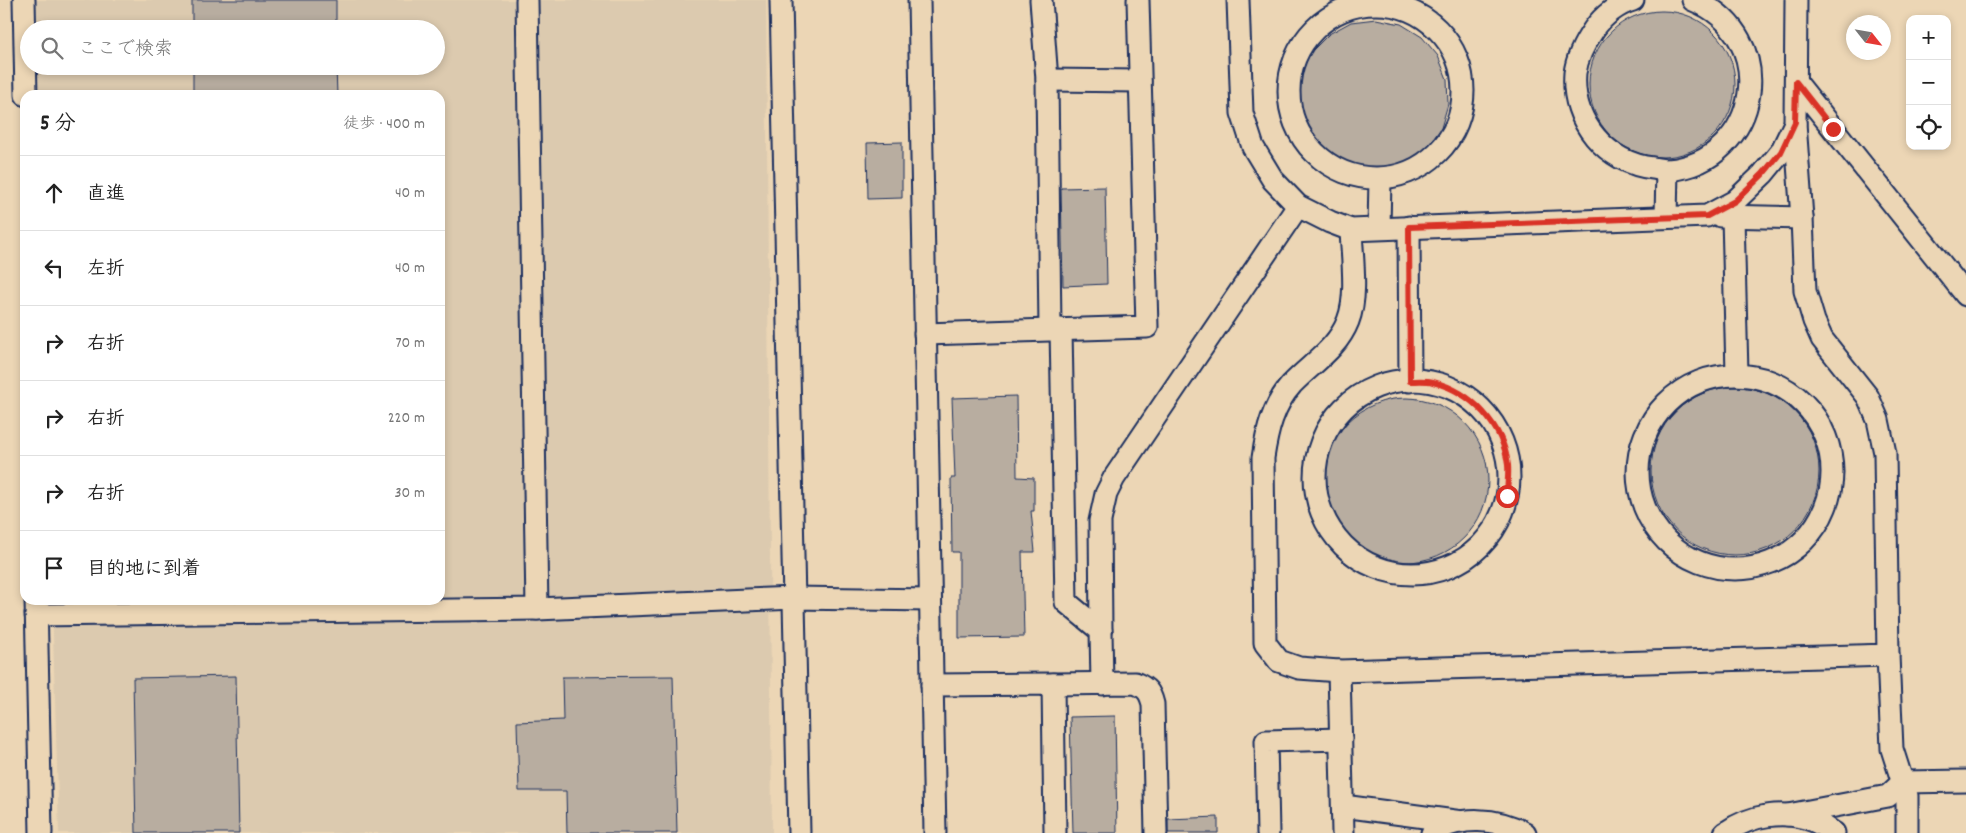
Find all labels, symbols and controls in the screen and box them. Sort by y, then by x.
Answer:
north arrow [1846,15,1891,60]
map controls [1906,15,1951,150]
button: + [1906,15,1951,60]
search box [20,20,445,75]
icon: search [38,34,66,62]
text: ここで検索 [78,37,173,64]
button: − [1906,60,1951,105]
button: locate [1906,105,1951,150]
text: 5 分 [40,110,76,140]
text: 徒歩 · 400 m [343,113,425,136]
route end [1822,118,1845,141]
icon: ahead [40,179,68,207]
text: 直進 [87,182,125,209]
text: 40 m [395,182,425,205]
icon: left [40,254,68,282]
text: 左折 [87,257,125,284]
text: 40 m [395,257,425,280]
icon: right [40,329,68,357]
text: 右折 [87,332,125,359]
text: 70 m [395,332,425,355]
icon: right [40,404,68,432]
text: 右折 [87,407,125,434]
text: 220 m [388,407,425,430]
icon: right [40,479,68,507]
text: 右折 [87,482,125,509]
text: 30 m [395,482,425,505]
route start [1496,485,1519,508]
icon: arrive [40,554,68,582]
text: 目的地に到着 [87,557,201,584]

